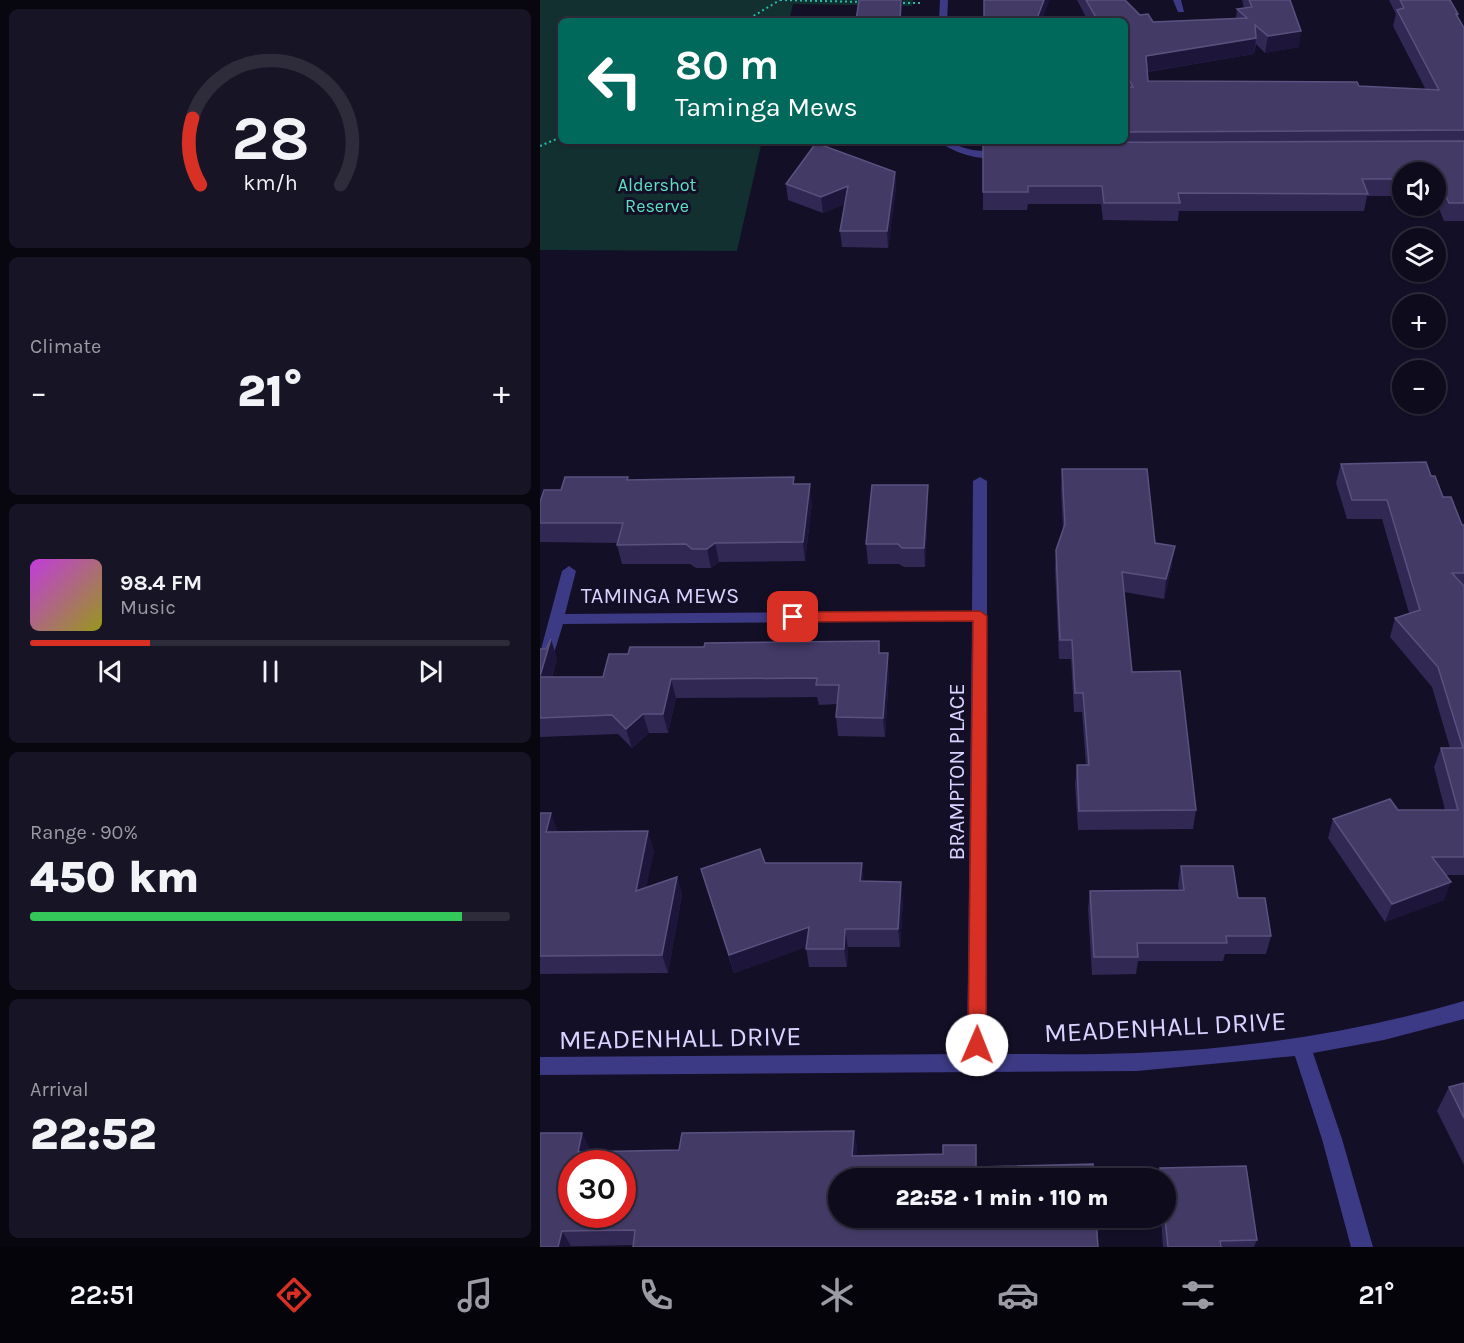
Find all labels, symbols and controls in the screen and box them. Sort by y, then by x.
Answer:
text: 80 m [675,40,779,90]
icon: left [576,42,654,120]
text: Taminga Mews [675,91,858,123]
text: 28 [231,102,309,175]
map controls [1392,162,1446,414]
button: sound [1392,162,1446,216]
text: km/h [243,171,297,196]
park label: Aldershot Reserve [618,174,697,217]
button: layers [1392,228,1446,282]
button: + [1392,294,1446,348]
text: Climate [30,335,101,358]
button: − [1392,360,1446,414]
text: 21° [237,365,303,417]
text: − [30,373,47,411]
text: + [493,373,510,411]
text: 98.4 FM [120,570,202,596]
street label: TAMINGA MEWS [581,583,739,609]
pin [767,591,818,642]
text: Music [120,596,176,619]
icon: arrive [776,600,809,633]
icon: previous [94,655,127,688]
icon: pause [254,655,287,688]
icon: next [414,655,447,688]
street label: BRAMPTON PLACE [944,683,970,861]
text: Range · 90% [30,821,138,844]
text: 450 km [30,851,199,903]
street label: MEADENHALL DRIVE [1043,1005,1287,1049]
position arrow [945,1013,1009,1077]
street label: MEADENHALL DRIVE [558,1020,802,1056]
text: Arrival [30,1078,89,1101]
text: 22:52 [30,1108,156,1160]
speed limit sign: 30 [558,1150,636,1228]
text: 22:52 · 1 min · 110 m [895,1185,1109,1211]
icon: directions [273,1274,315,1316]
icon: music [454,1274,496,1316]
icon: phone [635,1274,677,1316]
icon: climate [816,1274,858,1316]
icon: car [997,1274,1039,1316]
icon: filters [1177,1274,1219,1316]
text: 22:51 [69,1279,135,1311]
text: 21° [1358,1279,1395,1311]

